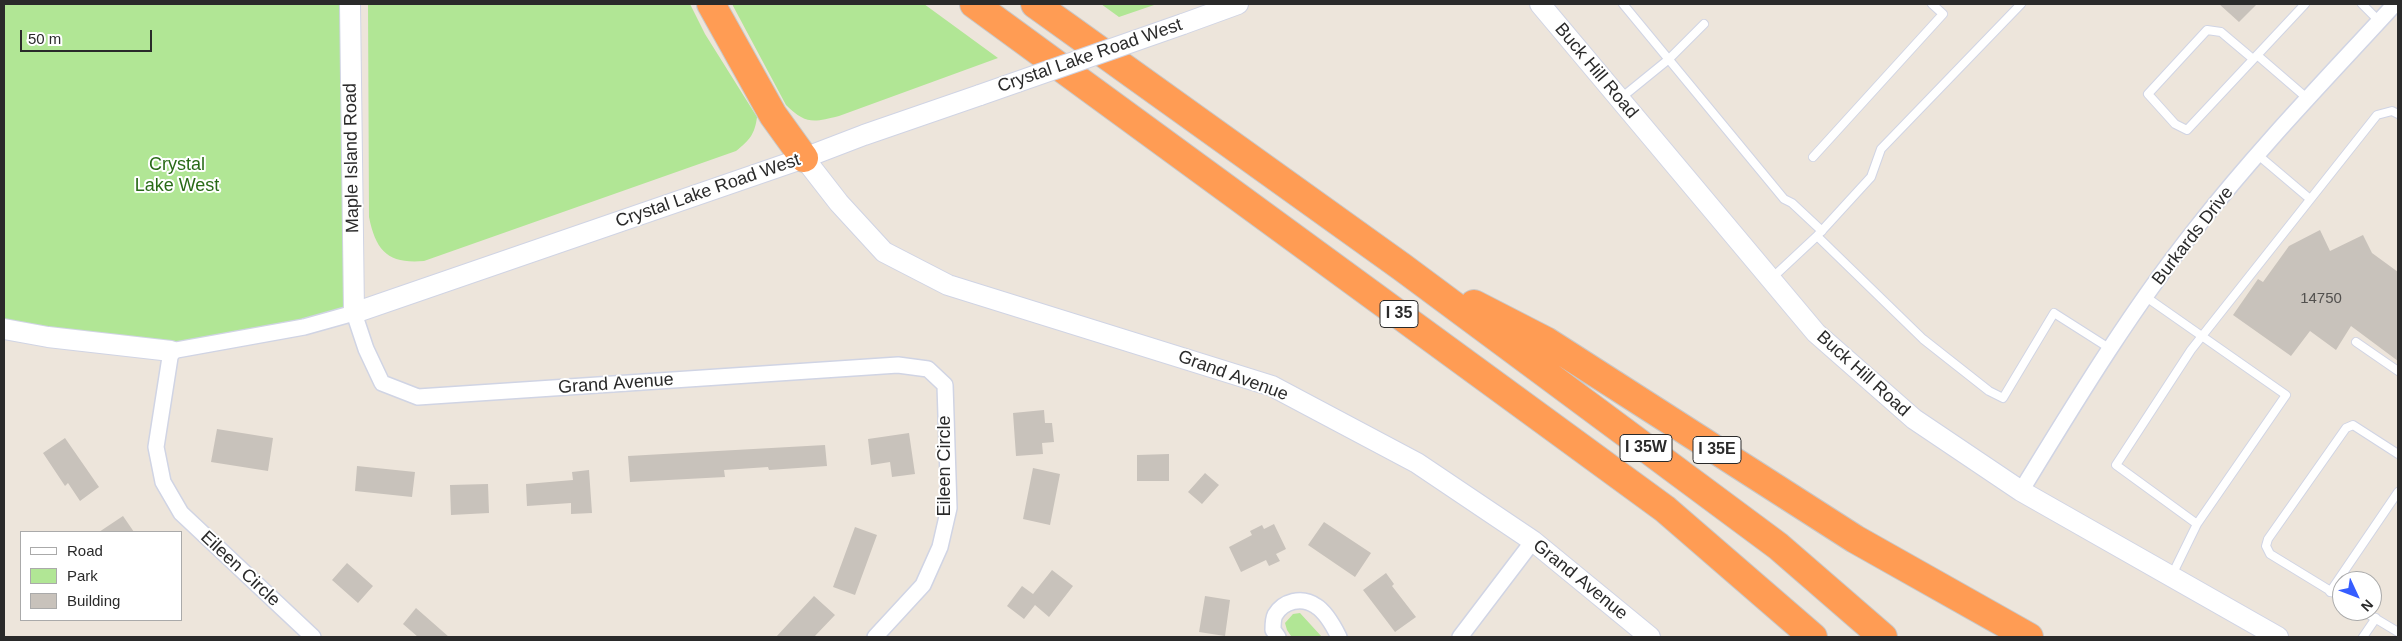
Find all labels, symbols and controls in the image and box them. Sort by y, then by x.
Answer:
street label: Crystal Lake Road West [995,14,1185,98]
street label: Buck Hill Road [1550,19,1642,123]
scale bar [22,20,155,52]
text: 50 m [28,30,61,47]
street label: Maple Island Road [340,83,364,233]
street label: Crystal Lake Road West [613,149,803,233]
park label: Crystal Lake West [135,154,219,196]
street label: Burkards Drive [2148,182,2238,290]
house number: 14750 [2300,290,2342,308]
road number: I 35 [1380,300,1418,328]
street label: Buck Hill Road [1812,326,1914,422]
street label: Grand Avenue [1175,346,1291,406]
street label: Grand Avenue [558,369,674,399]
street label: Eileen Circle [934,415,956,517]
road number: I 35W [1620,434,1672,462]
road number: I 35E [1693,436,1741,464]
street label: Eileen Circle [196,527,284,611]
legend [20,531,182,621]
street label: Grand Avenue [1528,535,1632,625]
text: Road [67,542,103,559]
text: Park [67,567,98,584]
north arrow [2332,571,2382,621]
text: Building [67,592,120,609]
text: N [2358,596,2377,615]

